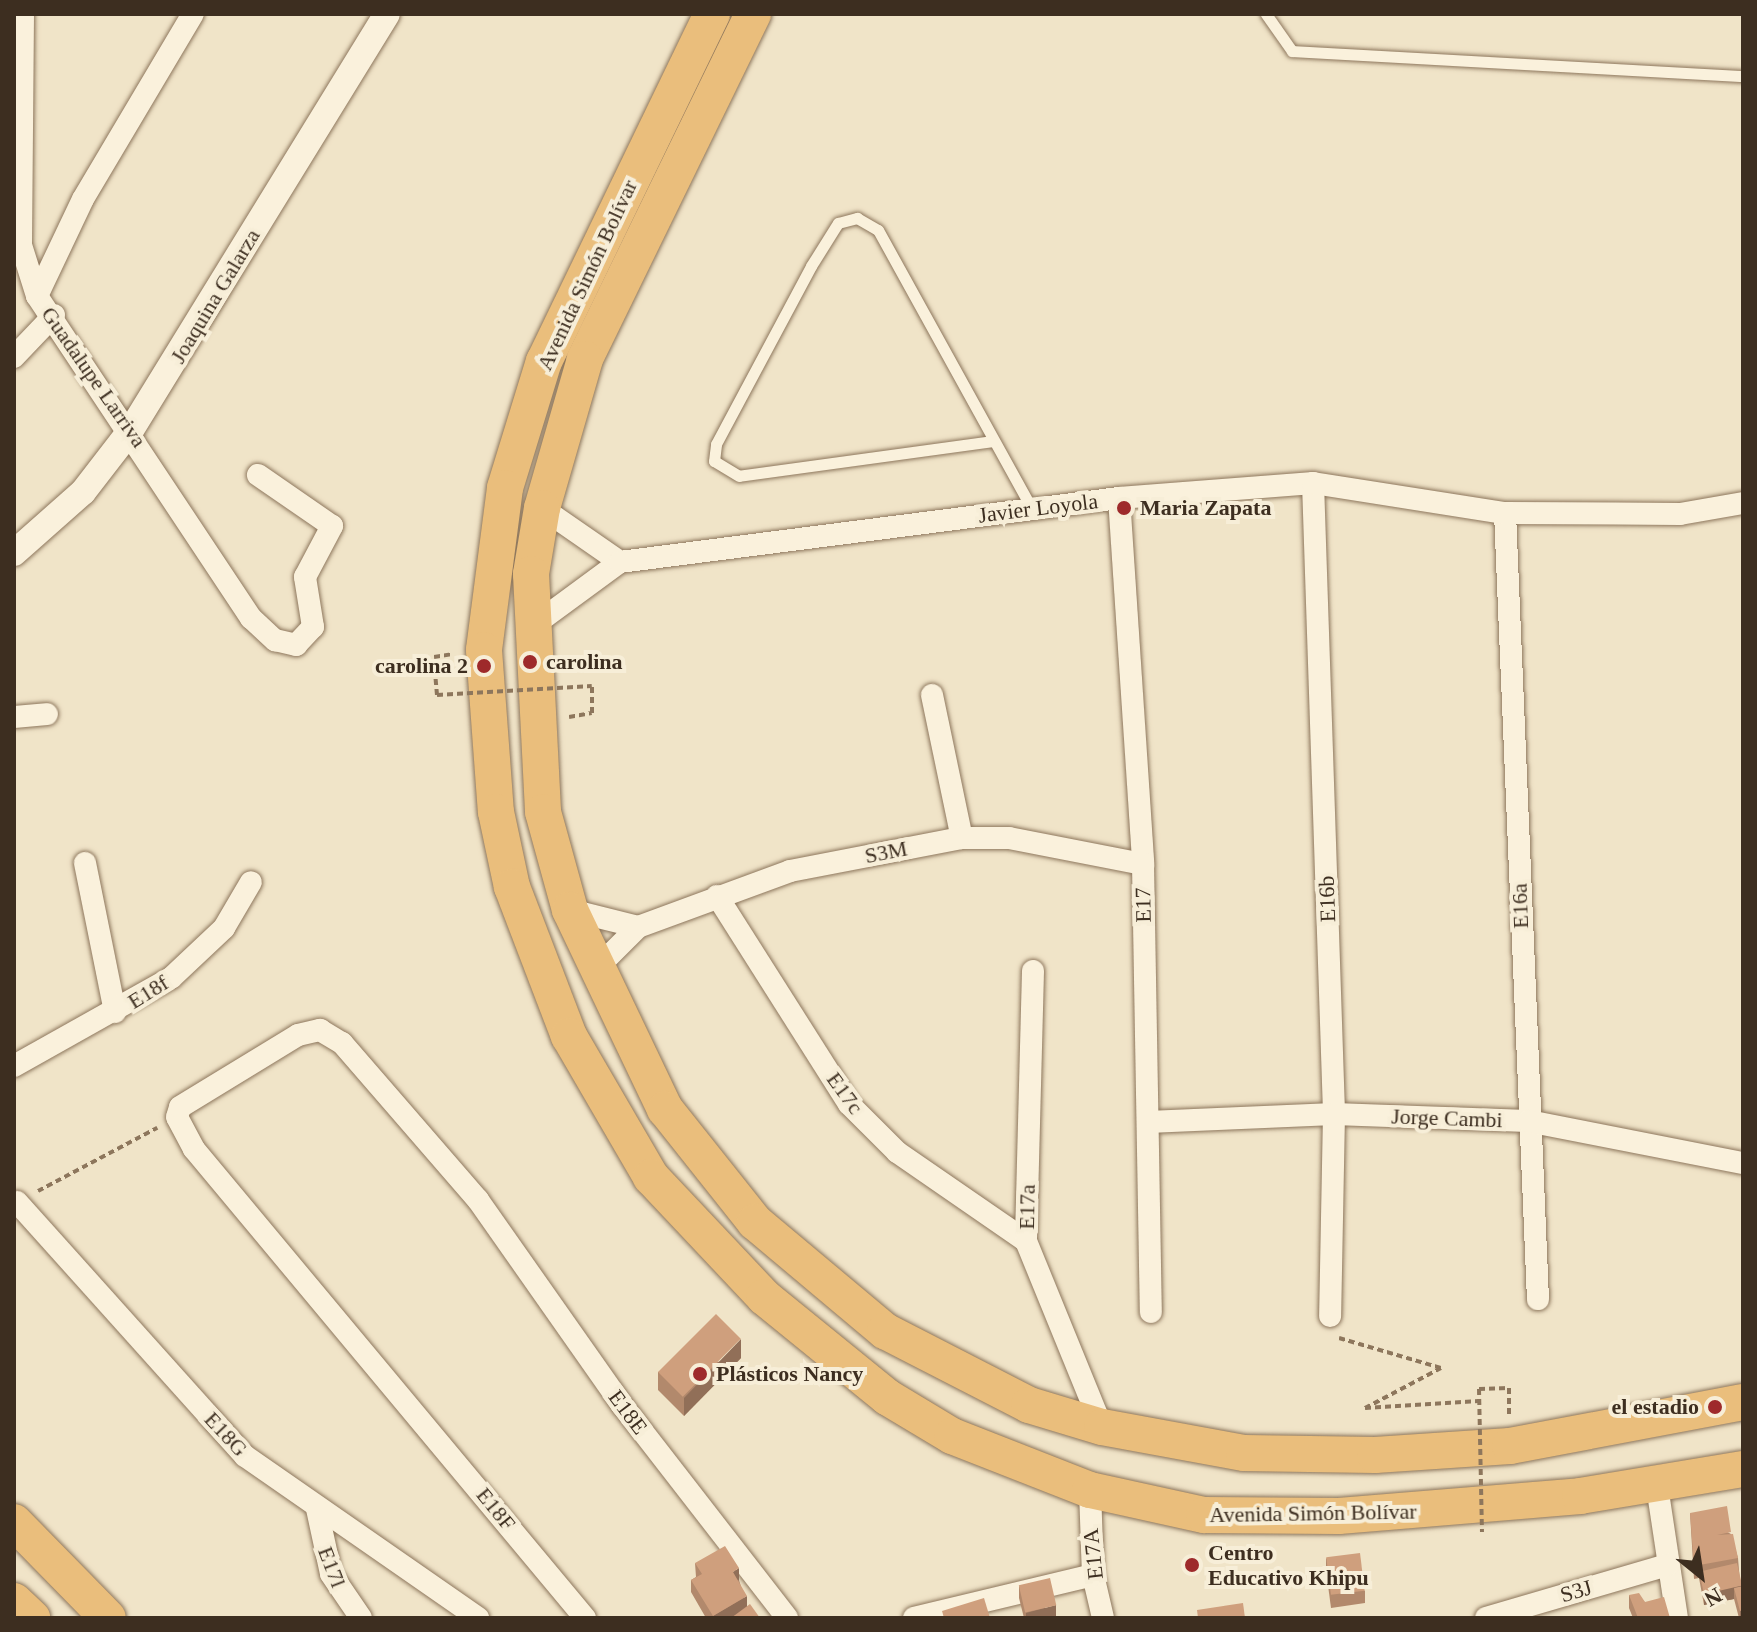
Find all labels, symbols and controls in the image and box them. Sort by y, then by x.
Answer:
street label: Avenida Simón Bolívar [531,175,643,375]
street label: Joaquina Galarza [165,224,265,368]
street label: Guadalupe Larriva [36,302,152,452]
street label: Javier Loyola [977,488,1099,528]
place label: Maria Zapata [1140,495,1271,521]
marker: Maria Zapata [1115,499,1133,517]
place label: carolina [546,649,623,675]
place label: carolina 2 [375,653,468,679]
marker: carolina [521,653,539,671]
marker: carolina 2 [475,657,493,675]
street label: S3M [862,835,910,869]
street label: E16b [1313,875,1341,923]
street label: E16a [1506,883,1534,929]
street label: E17 [1129,887,1157,923]
street label: E18f [123,969,173,1015]
street label: E17c [821,1067,869,1119]
street label: Jorge Cambi [1391,1103,1503,1133]
street label: E17a [1013,1184,1041,1230]
place label: Plásticos Nancy [716,1361,863,1387]
marker: Plásticos Nancy [691,1365,709,1383]
street label: E18E [603,1385,653,1439]
place label: el estadio [1612,1394,1699,1420]
marker: el estadio [1706,1398,1724,1416]
street label: E18G [199,1406,253,1462]
street label: E18F [471,1482,521,1536]
street label: Avenida Simón Bolívar [1209,1498,1417,1528]
street label: E17A [1077,1527,1109,1581]
north arrow [1661,1536,1741,1616]
place label: Centro Educativo Khipu [1208,1539,1369,1590]
street label: E17l [312,1543,352,1591]
marker: Centro Educativo Khipu [1183,1556,1201,1574]
street label: S3J [1557,1574,1595,1608]
text: N [1700,1582,1726,1612]

